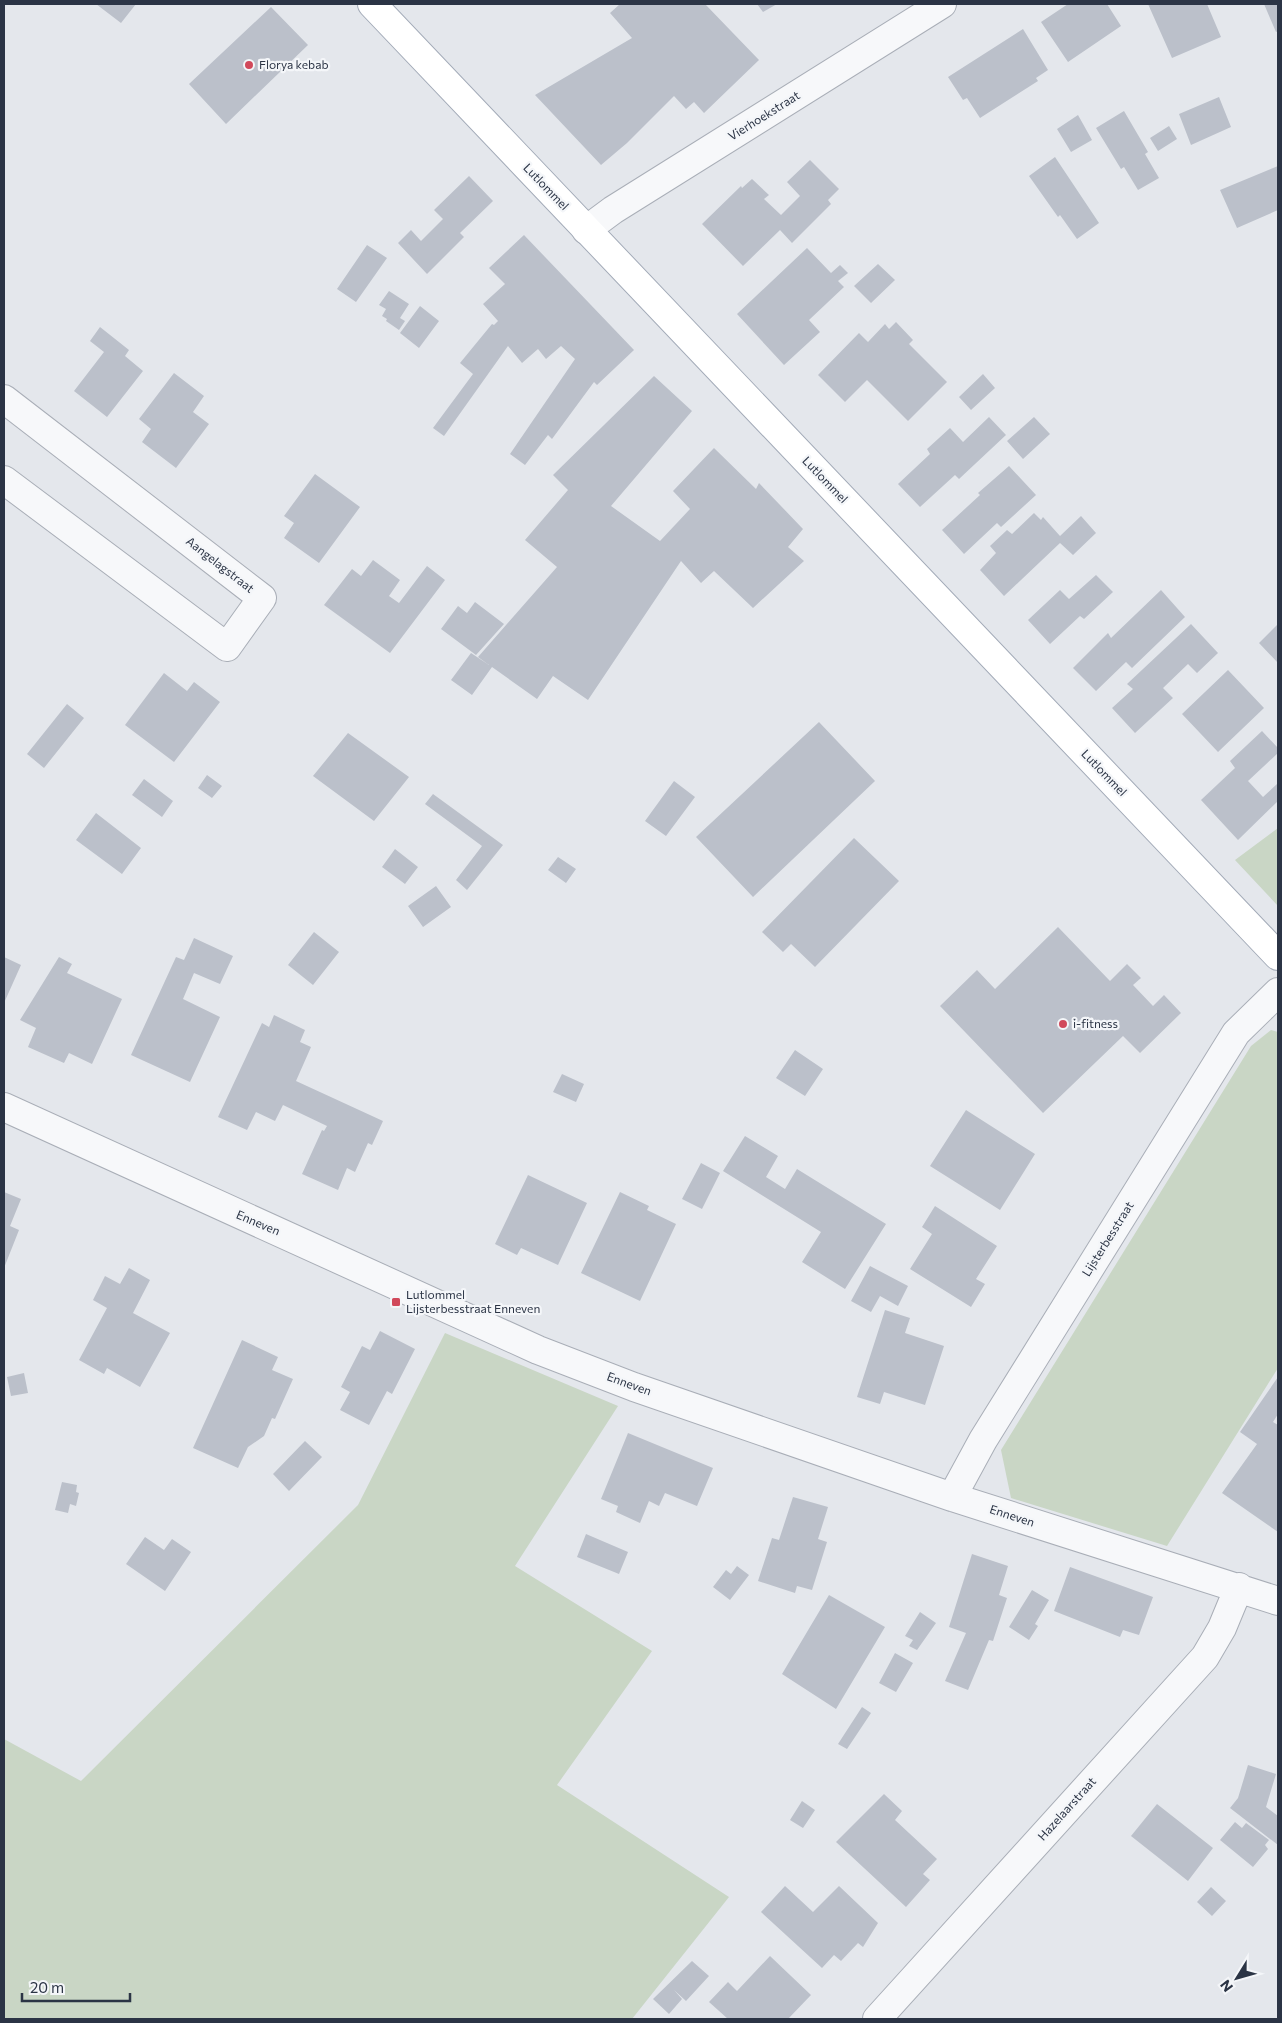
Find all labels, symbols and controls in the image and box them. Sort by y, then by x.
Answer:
place label: Florya kebab [259,57,329,71]
marker: Florya kebab [243,59,255,71]
street label: Vierhoekstraat [725,87,802,143]
street label: Lutlommel [521,160,572,212]
street label: Lutlommel [800,453,851,505]
street label: Aangelagstraat [184,533,257,595]
street label: Lutlommel [1079,746,1130,798]
place label: i-fitness [1073,1016,1118,1030]
marker: i-fitness [1057,1018,1069,1030]
street label: Lijsterbesstraat [1078,1198,1136,1279]
street label: Enneven [234,1207,282,1238]
place label: Lutlommel Lijsterbesstraat Enneven [406,1287,540,1315]
marker: Lutlommel Lijsterbesstraat Enneven [390,1296,402,1308]
street label: Enneven [605,1369,653,1398]
street label: Enneven [988,1501,1036,1529]
street label: Hazelaarstraat [1034,1774,1098,1843]
north arrow [1212,1953,1262,2003]
scale bar [22,1970,130,2002]
text: N [1216,1977,1236,1995]
text: 20 m [30,1978,64,1996]

